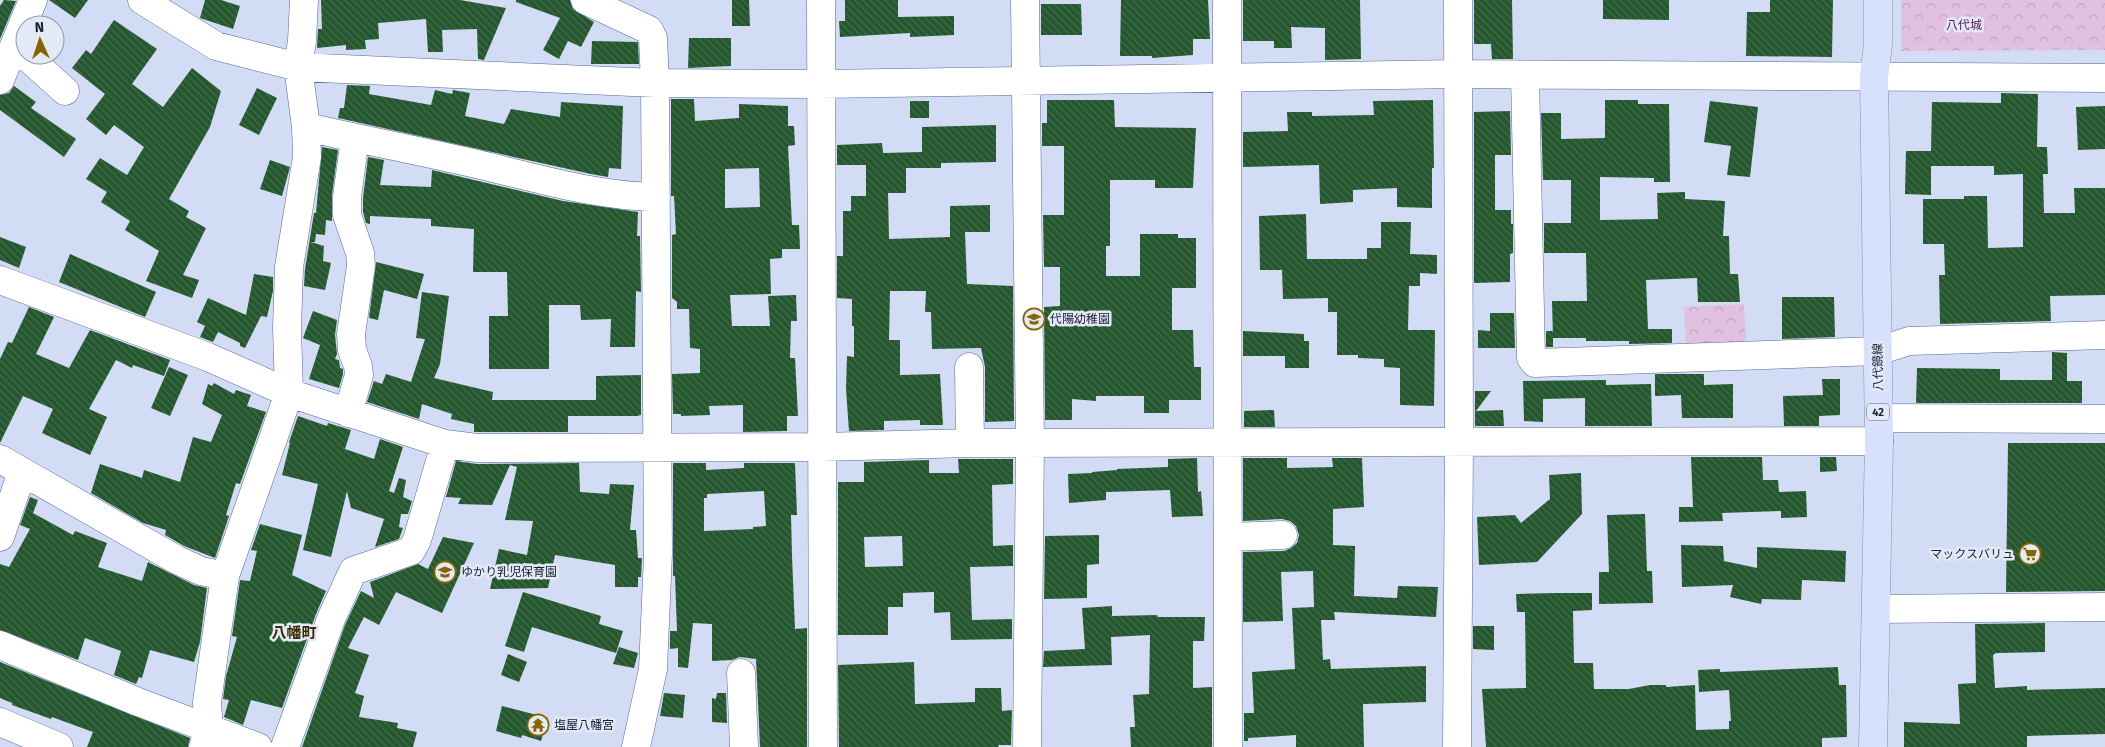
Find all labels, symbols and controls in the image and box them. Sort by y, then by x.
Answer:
north arrow [15,15,65,65]
park label: 八代城 [1946,18,1982,32]
text: N [34,19,44,36]
school or university icon: 代陽幼稚園 [1022,307,1046,331]
place label: 代陽幼稚園 [1050,312,1110,326]
street label: 八代鏡線 [1871,343,1885,391]
road number: 42 [1867,404,1889,421]
supermarket icon: マックスバリュ [2018,542,2042,566]
place label: マックスバリュ [1930,547,2014,561]
school or university icon: ゆかり乳児保育園 [433,560,457,584]
place label: ゆかり乳児保育園 [461,565,557,579]
district label: 八幡町 [271,624,317,642]
temple icon: 塩屋八幡宮 [526,713,550,737]
place label: 塩屋八幡宮 [554,718,614,732]

